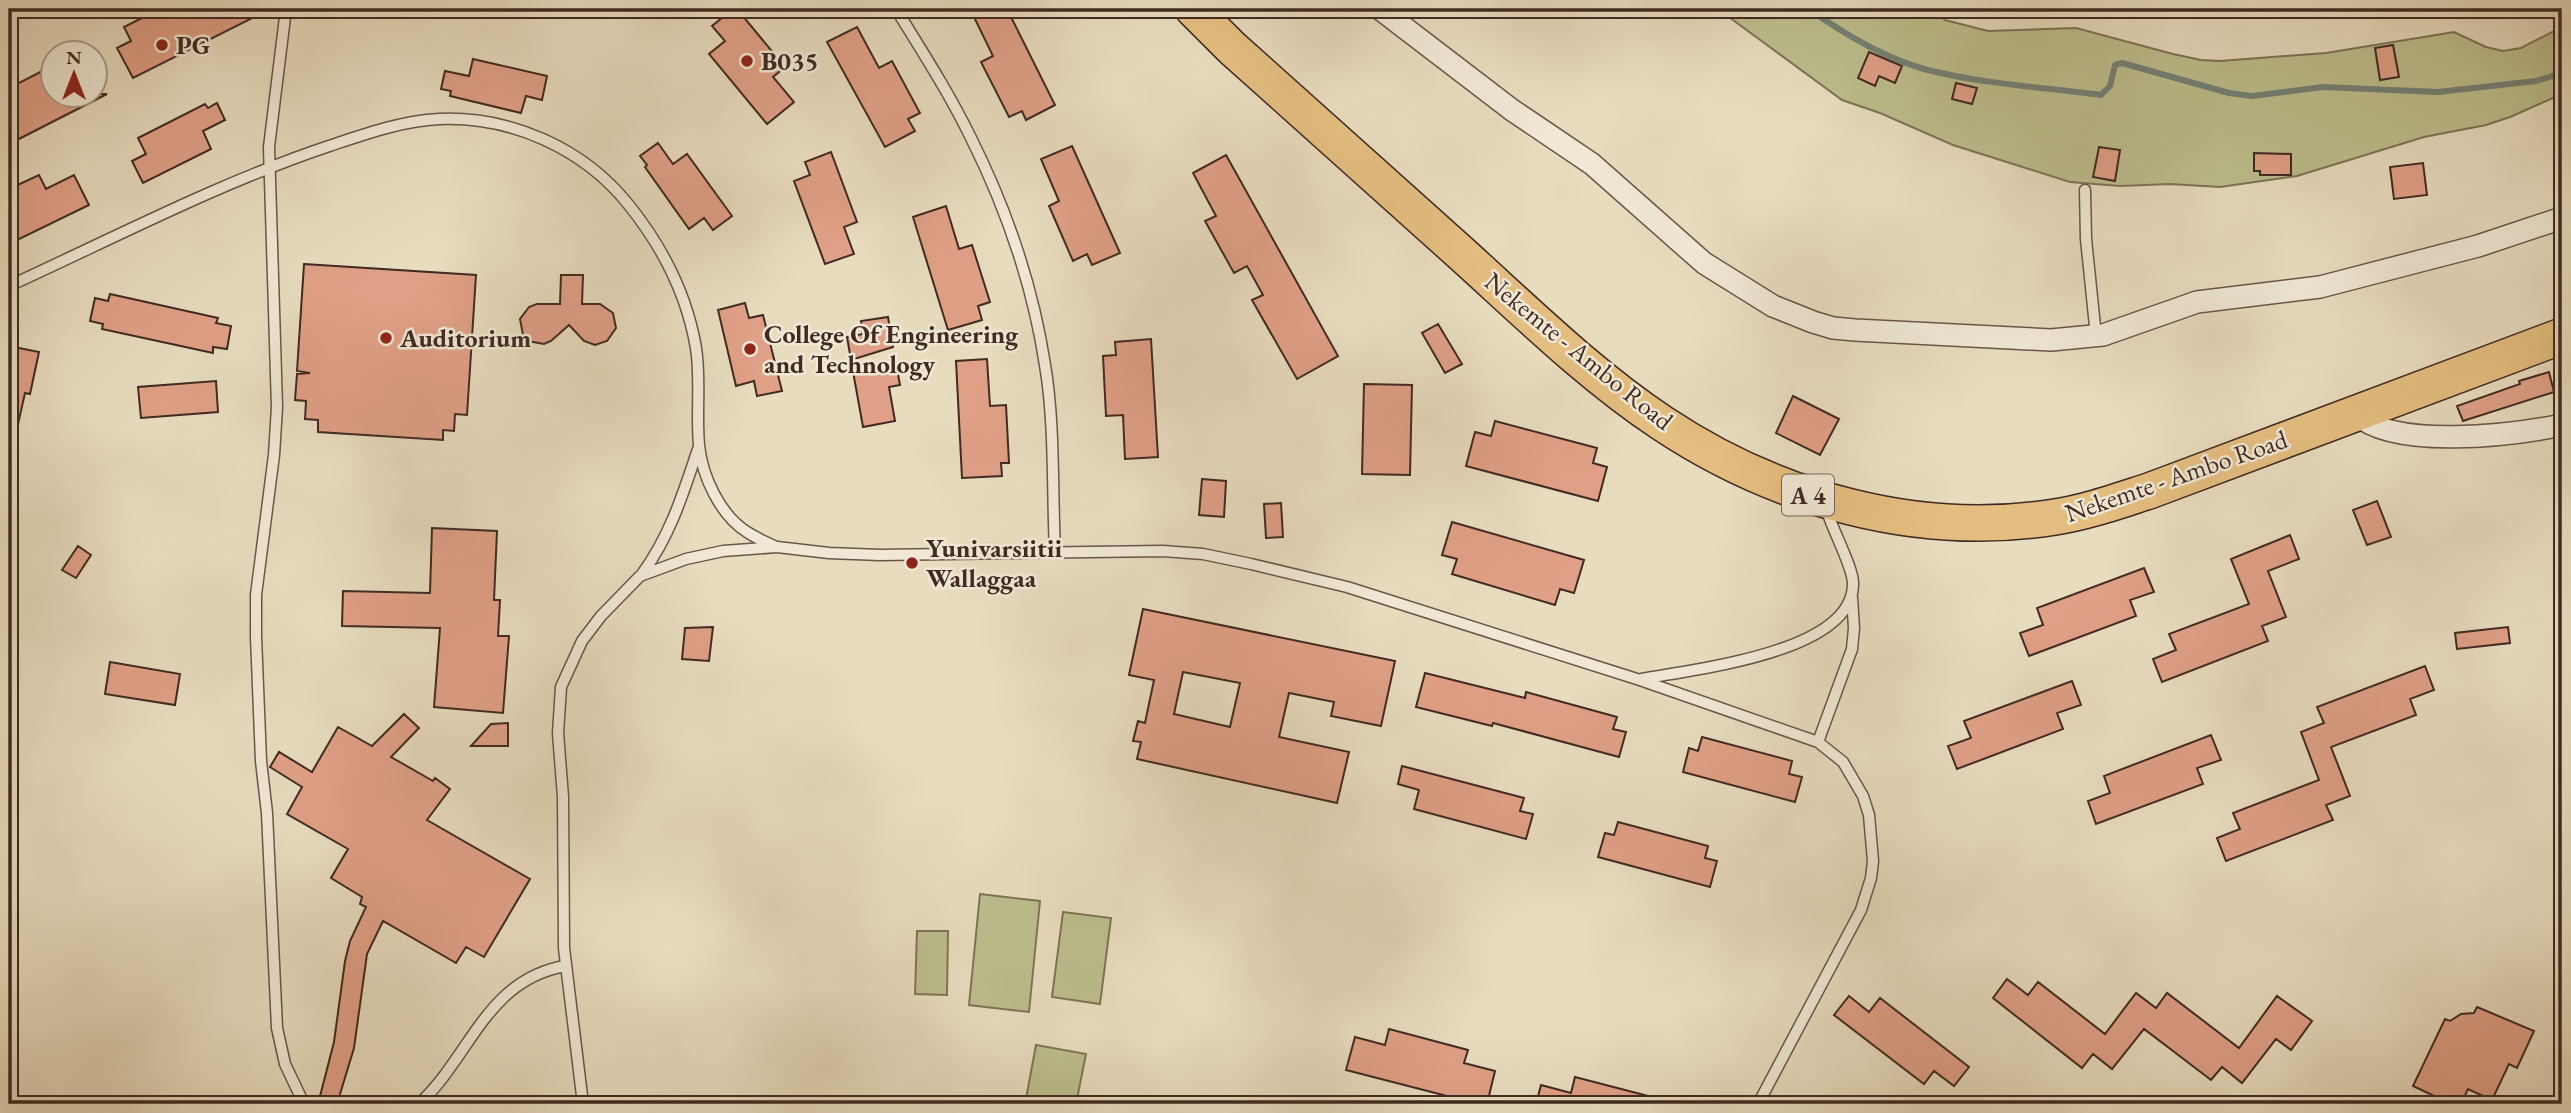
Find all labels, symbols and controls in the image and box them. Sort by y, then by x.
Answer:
place label: PG [176,28,211,62]
marker: PG [154,37,170,53]
north arrow [38,38,108,108]
place label: B035 [761,44,819,78]
text: N [66,45,82,70]
marker: B035 [739,53,755,69]
street label: Nekemte - Ambo Road [1478,264,1681,438]
place label: College Of Engineering and Technology [764,317,1019,381]
place label: Auditorium [399,321,531,355]
marker: Auditorium [378,330,394,346]
marker: College Of Engineering and Technology [742,341,758,357]
street label: Nekemte - Ambo Road [2060,422,2293,530]
road number: A 4 [1782,474,1834,516]
place label: Yunivarsiitii Wallaggaa [926,531,1062,595]
marker: Yunivarsiitii Wallaggaa [904,555,920,571]

